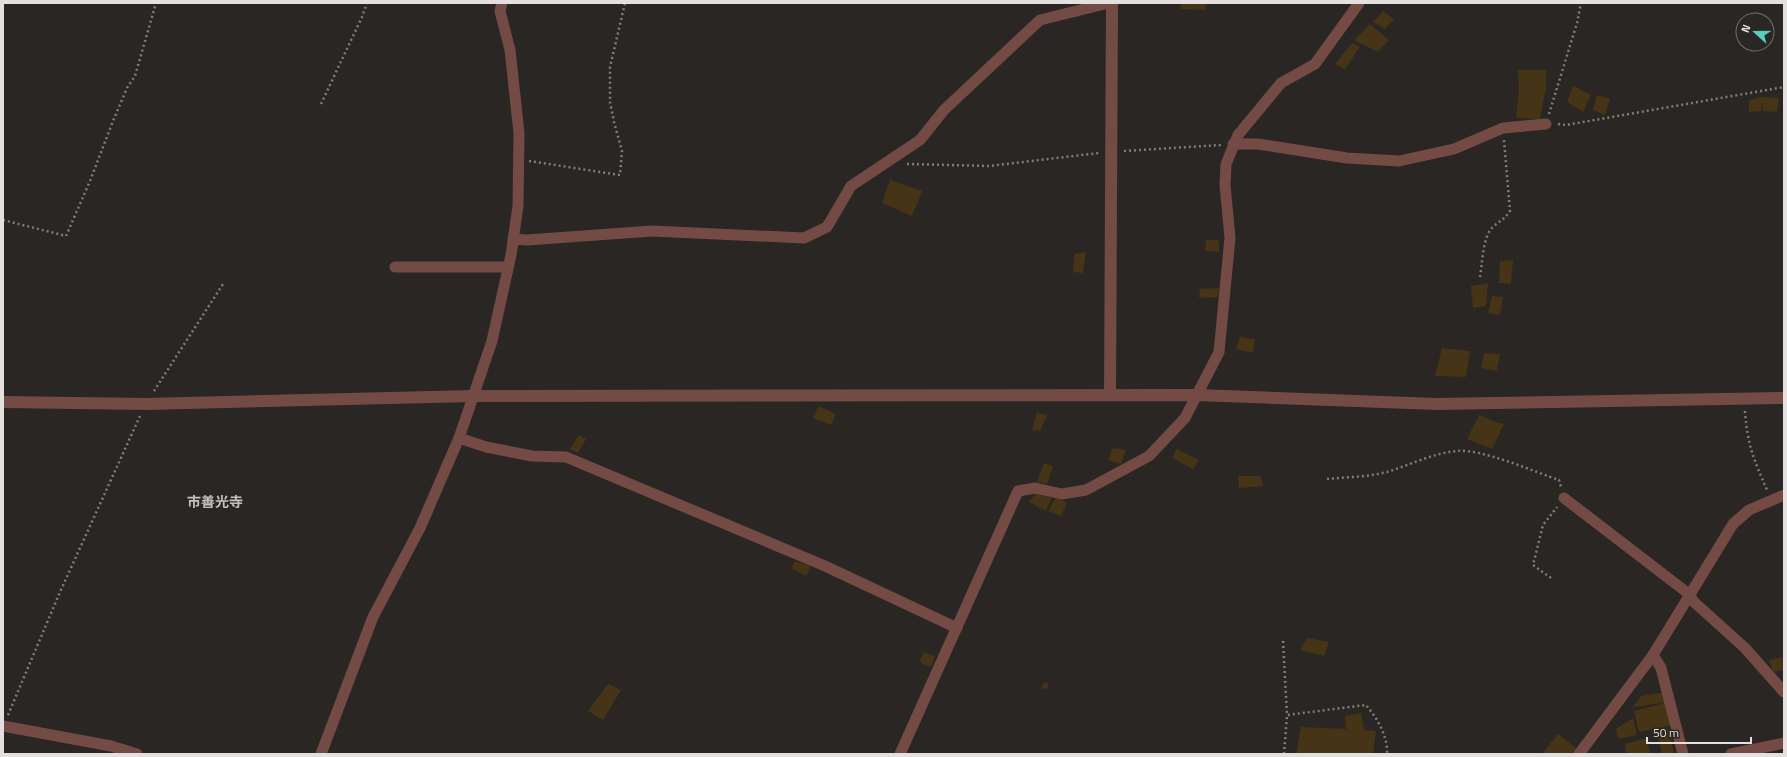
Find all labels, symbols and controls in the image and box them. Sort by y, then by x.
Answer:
north arrow [1735,12,1775,52]
text: N [1737,22,1754,35]
district label: 市善光寺 [187,491,243,512]
scale bar [1647,719,1751,745]
text: 50 m [1653,723,1679,742]

